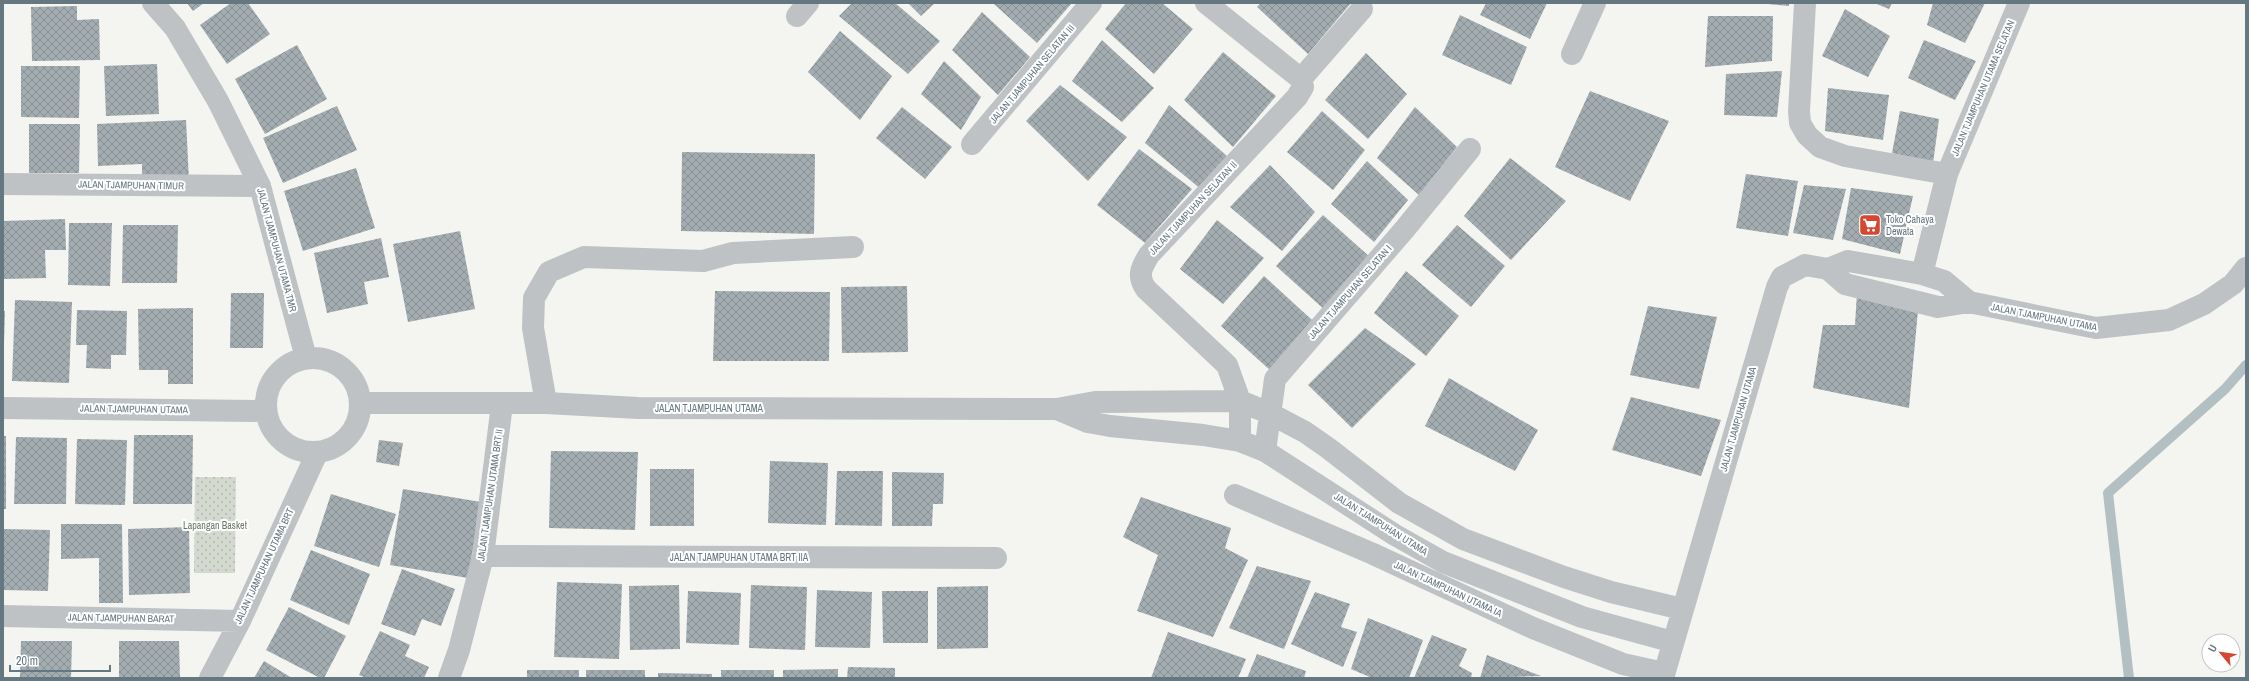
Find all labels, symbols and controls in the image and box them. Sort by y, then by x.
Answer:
street label: JALAN TJAMPUHAN UTAMA SELATAN [1948,18,2018,158]
street label: JALAN TJAMPUHAN SELATAN III [987,22,1077,126]
street label: JALAN TJAMPUHAN SELATAN II [1146,159,1240,257]
street label: JALAN TJAMPUHAN TIMUR [78,178,184,192]
street label: JALAN TJAMPUHAN UTAMA TMR [254,187,300,313]
supermarket icon: Toko Cahaya Dewata [1857,212,1883,238]
place label: Toko Cahaya Dewata [1886,213,1934,238]
street label: JALAN TJAMPUHAN SELATAN I [1305,242,1395,342]
street label: JALAN TJAMPUHAN UTAMA [1990,300,2099,334]
street label: JALAN TJAMPUHAN UTAMA [1717,365,1759,473]
street label: JALAN TJAMPUHAN UTAMA [80,402,189,416]
street label: JALAN TJAMPUHAN UTAMA [655,402,764,415]
street label: JALAN TJAMPUHAN UTAMA BRT II [474,428,506,562]
street label: JALAN TJAMPUHAN UTAMA [1332,490,1431,558]
street label: JALAN TJAMPUHAN UTAMA BRT [231,506,297,626]
park label: Lapangan Basket [183,519,248,532]
street label: JALAN TJAMPUHAN UTAMA BRT IIA [670,551,809,564]
street label: JALAN TJAMPUHAN UTAMA IA [1392,558,1505,620]
street label: JALAN TJAMPUHAN BARAT [67,611,175,625]
north arrow [2201,633,2241,673]
text: U [2205,642,2220,654]
scale bar [10,647,110,673]
text: 20 m [16,653,38,669]

